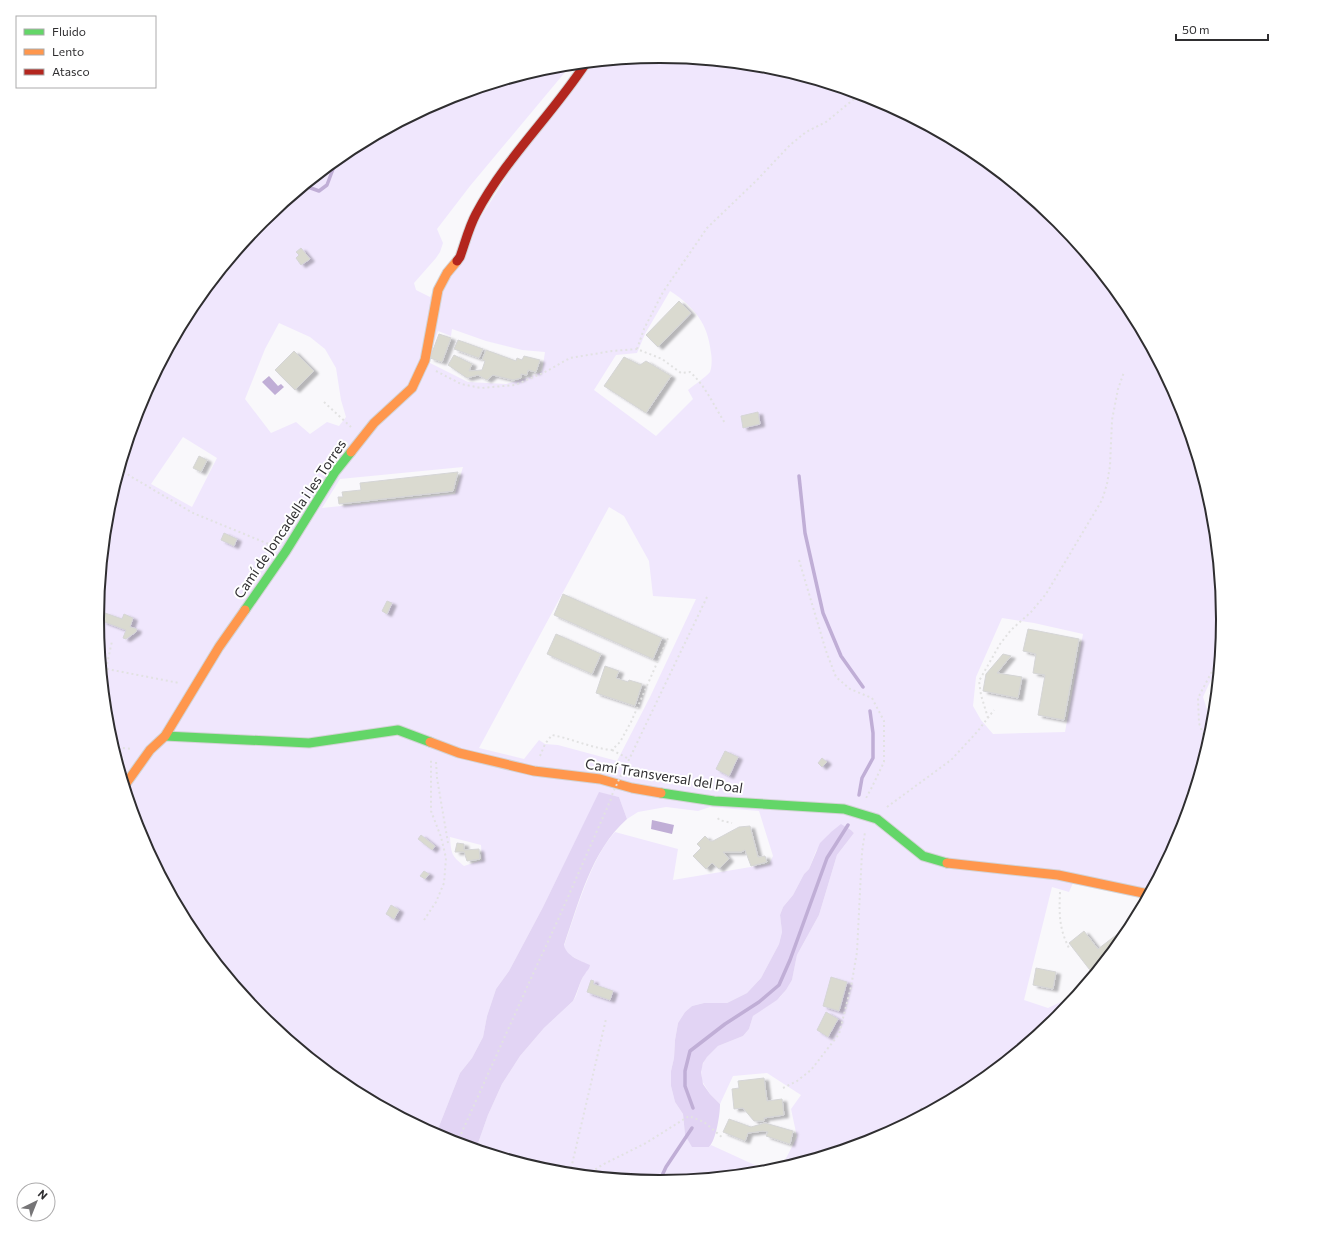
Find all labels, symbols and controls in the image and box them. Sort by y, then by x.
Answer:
legend [16,16,156,88]
scale bar [1176,16,1268,42]
text: 50 m [1182,22,1210,36]
text: Fluido [52,24,86,38]
text: Lento [52,44,84,58]
text: Atasco [52,64,90,78]
street label: Camí de Joncadella i les Torres [230,436,349,601]
street label: Camí Transversal del Poal [584,755,744,796]
north arrow [16,1182,56,1222]
text: N [36,1187,51,1202]

